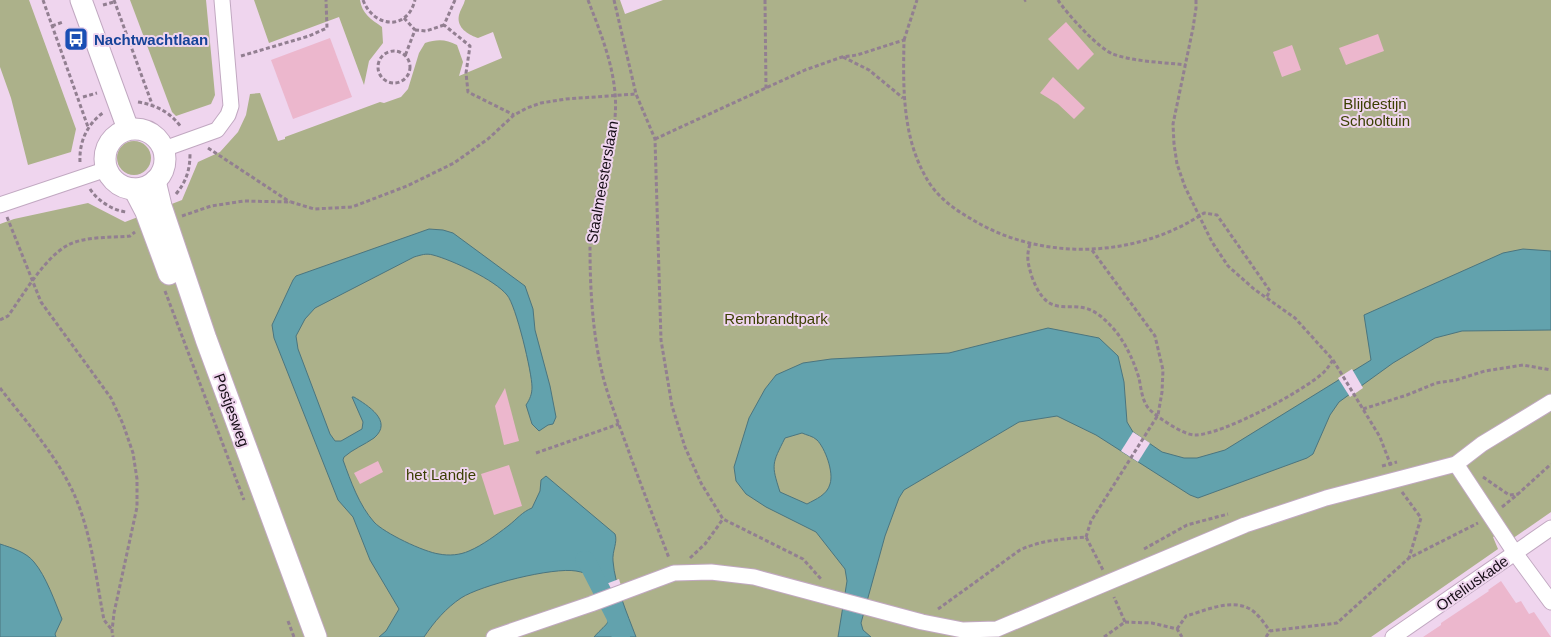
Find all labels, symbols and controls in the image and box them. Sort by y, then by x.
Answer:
bus stop icon: Nachtwachtlaan [63,26,89,52]
place label: Nachtwachtlaan [94,31,208,48]
park label: Blijdestijn Schooltuin [1340,95,1410,129]
street label: Staalmeesterslaan [583,119,621,245]
park label: Rembrandtpark [724,310,828,327]
street label: Postjesweg [211,371,253,449]
park label: het Landje [406,466,476,483]
street label: Orteliuskade [1433,552,1511,614]

